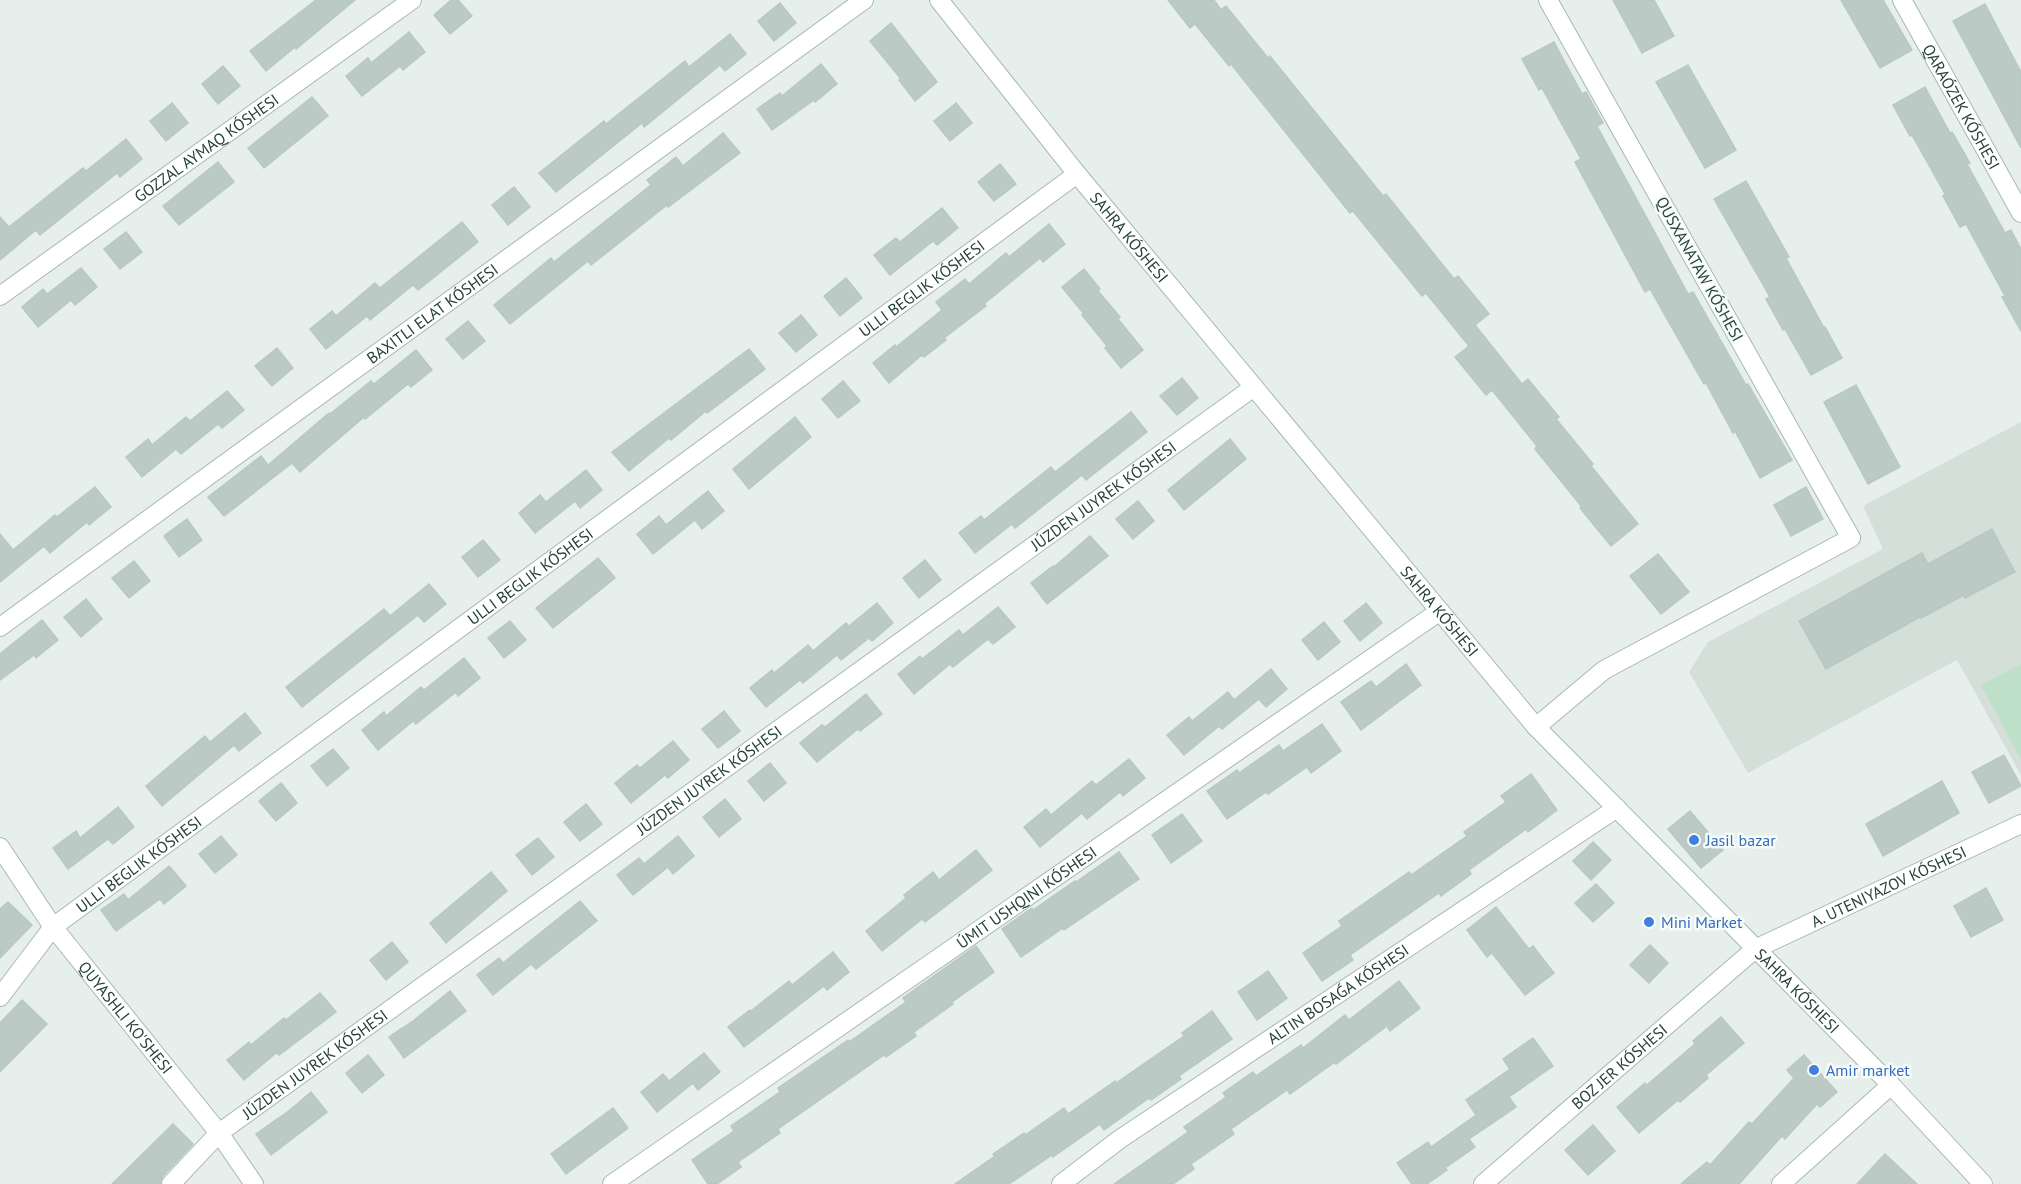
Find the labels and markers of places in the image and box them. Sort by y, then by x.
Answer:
place label: Jasil bazar [1705,830,1776,850]
marker: Jasil bazar [1687,833,1701,847]
place label: Mini Market [1661,912,1743,932]
marker: Mini Market [1642,915,1656,929]
place label: Amir market [1826,1060,1910,1080]
marker: Amir market [1807,1063,1821,1077]

